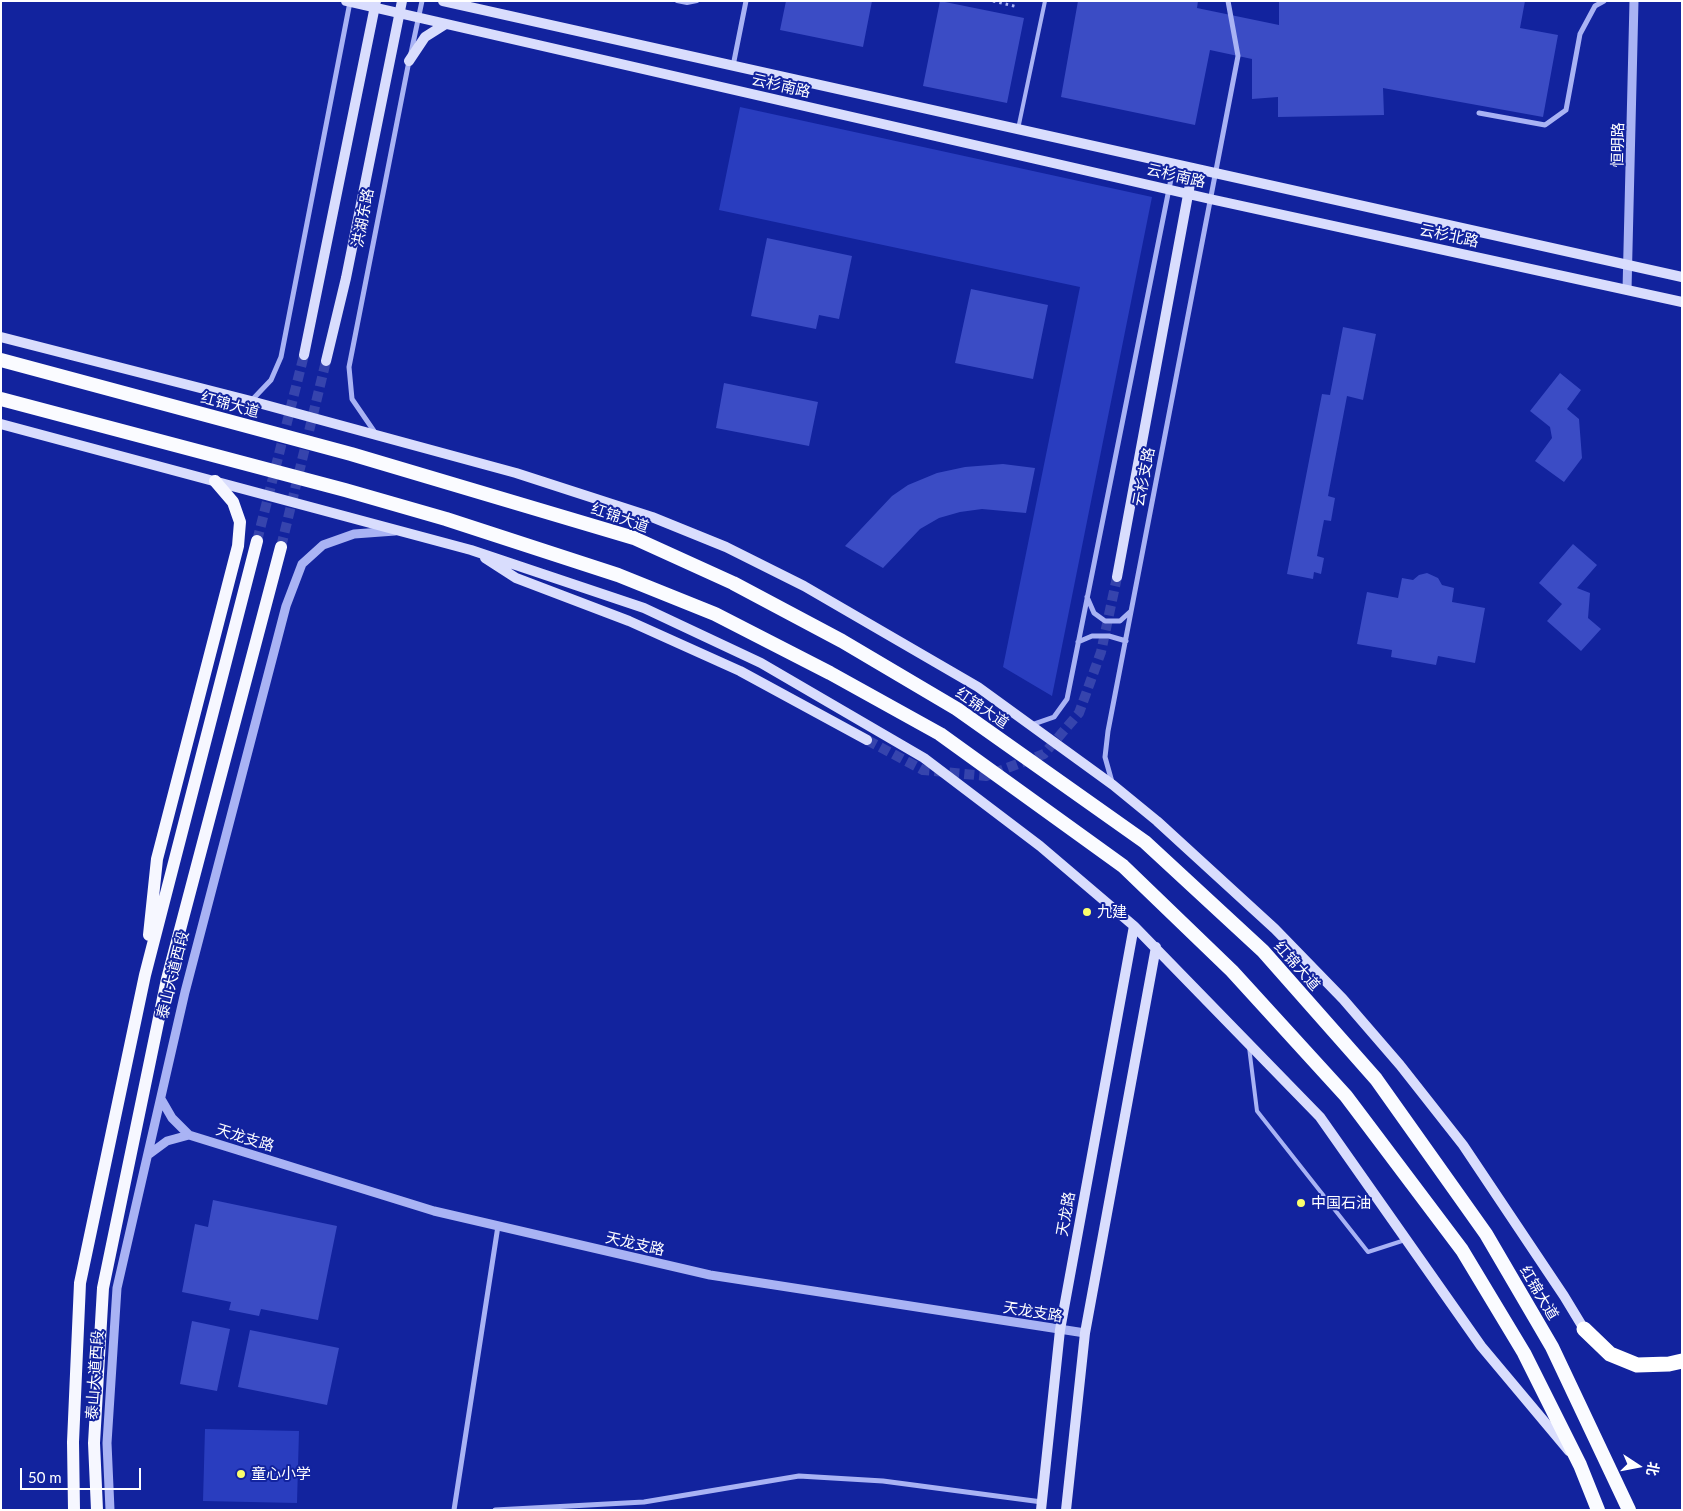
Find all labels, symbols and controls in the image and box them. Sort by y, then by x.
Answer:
street label: 云杉南路 [750,70,812,102]
street label: 恒明路 [1609,122,1627,168]
street label: 云杉南路 [1145,160,1207,192]
street label: 洪湖东路 [348,187,378,249]
street label: 云杉北路 [1418,221,1480,251]
street label: 红锦大道 [199,389,261,421]
street label: 云杉支路 [1129,446,1159,508]
street label: 红锦大道 [589,500,651,536]
street label: 红锦大道 [952,684,1012,732]
place label: 九建 [1097,903,1127,921]
marker: 九建 [1081,906,1093,918]
street label: 泰山大道西段 [153,929,193,1021]
street label: 红锦大道 [1270,938,1324,994]
street label: 天龙支路 [214,1121,276,1155]
street label: 天龙路 [1053,1190,1079,1238]
place label: 中国石油 [1311,1194,1371,1212]
marker: 中国石油 [1295,1197,1307,1209]
street label: 天龙支路 [604,1228,666,1260]
street label: 红锦大道 [1516,1263,1562,1323]
street label: 天龙支路 [1002,1298,1064,1326]
street label: 泰山大道西段 [83,1329,107,1421]
north arrow [1613,1441,1663,1491]
scale bar [22,1458,144,1490]
text: 北 [1644,1460,1663,1477]
place label: 童心小学 [251,1465,311,1483]
text: 50 m [28,1468,62,1486]
marker: 童心小学 [235,1468,247,1480]

